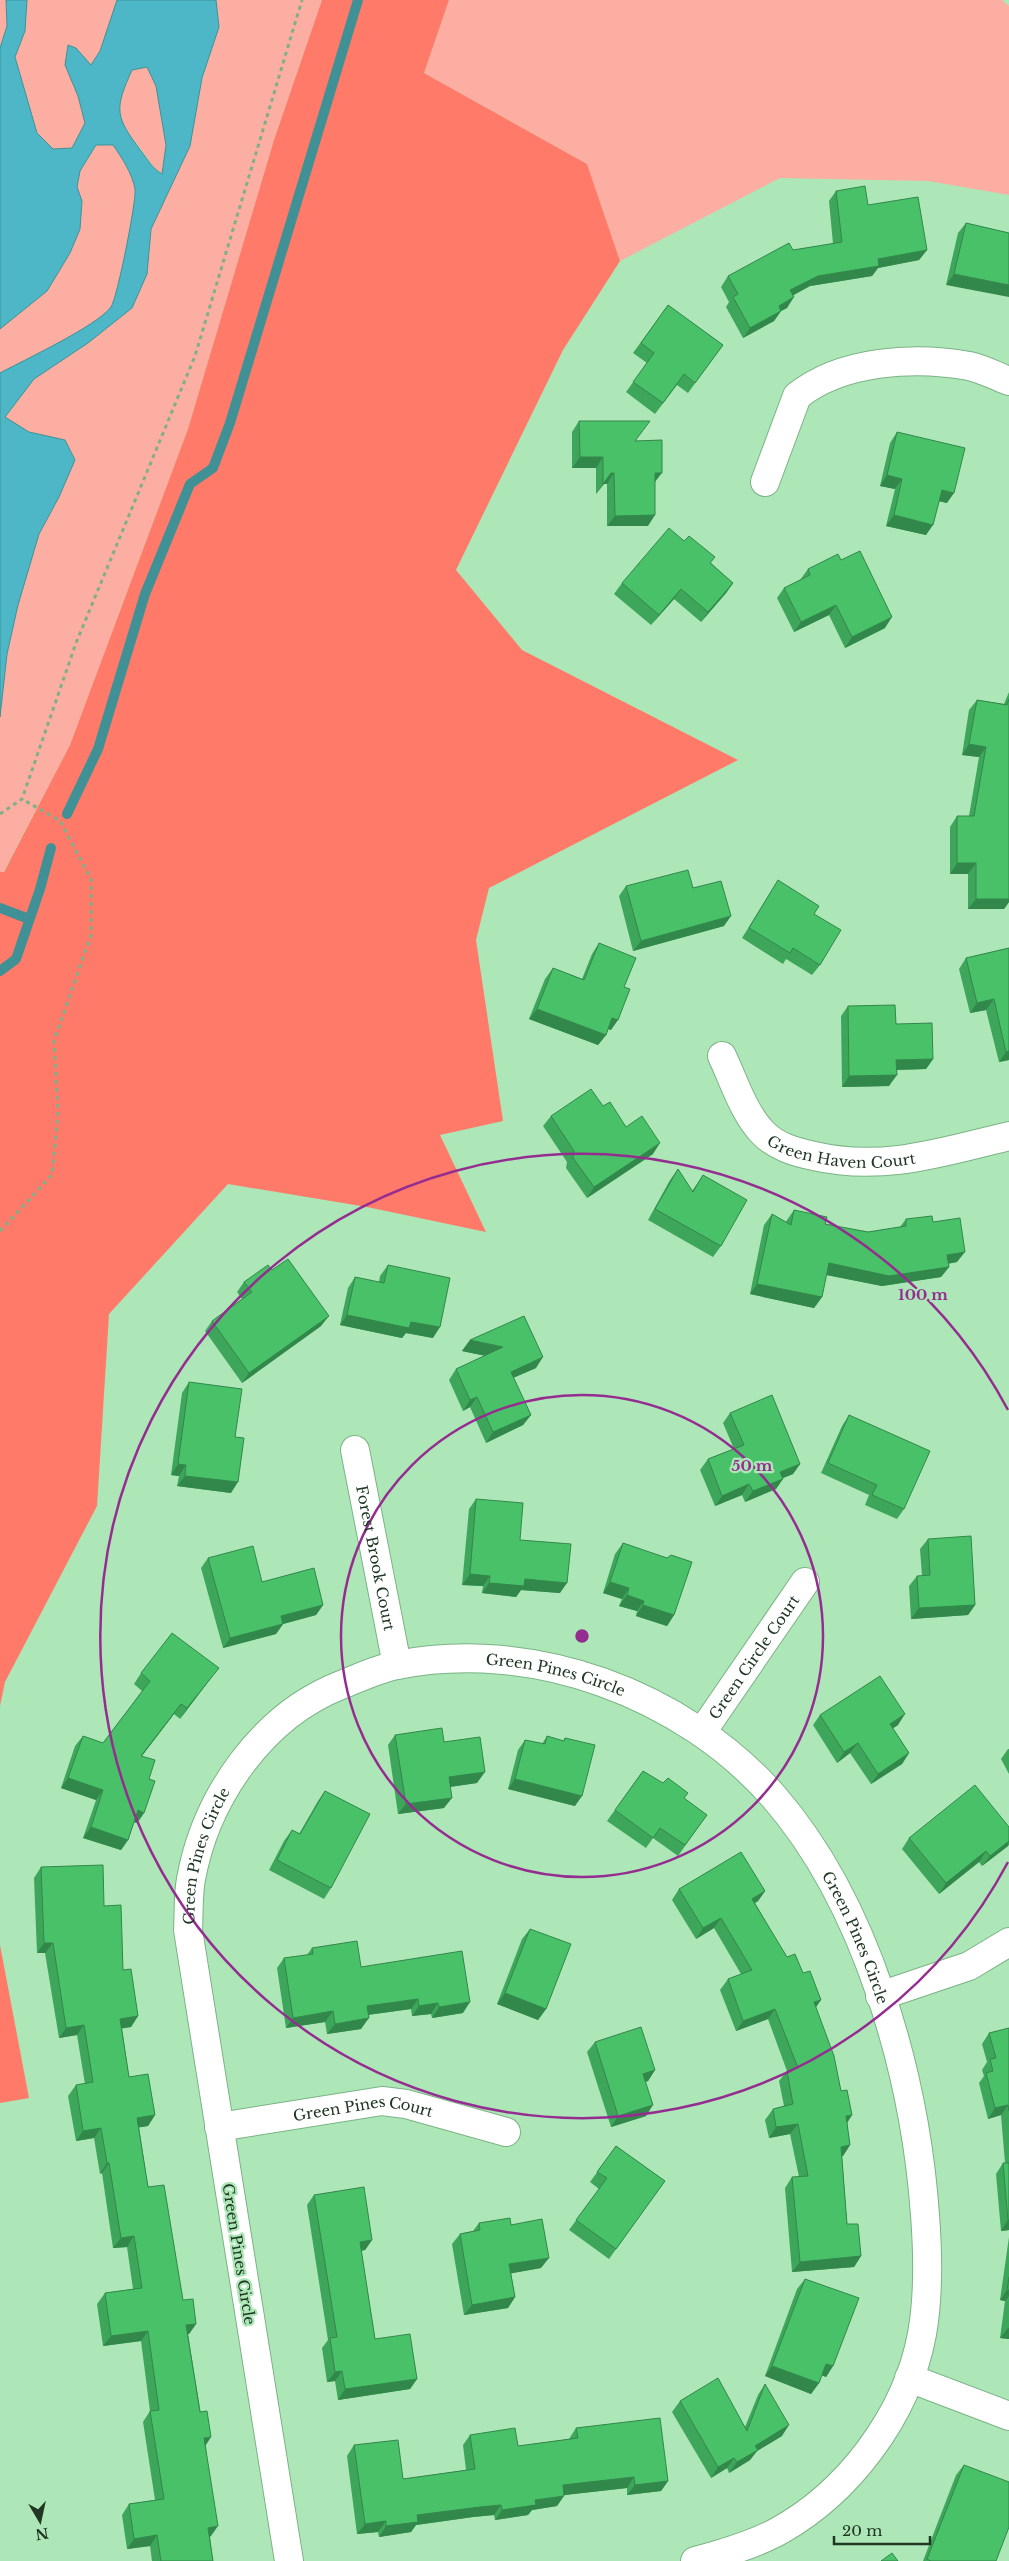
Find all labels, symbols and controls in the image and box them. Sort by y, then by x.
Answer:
street label: Green Haven Court [764,1131,917,1171]
text: 100 m [898,1285,948,1304]
text: 50 m [732,1456,773,1475]
street label: Forest Brook Court [353,1484,400,1633]
street label: Green Circle Court [704,1591,803,1723]
centre of rings [573,1627,591,1645]
street label: Green Pines Circle [485,1649,628,1700]
street label: Green Pines Circle [179,1784,233,1925]
street label: Green Pines Circle [819,1868,893,2006]
street label: Green Pines Court [291,2091,436,2125]
street label: Green Pines Circle [218,2182,260,2326]
north arrow [15,2496,65,2546]
scale bar [834,2514,930,2546]
text: 20 m [842,2521,882,2540]
text: N [34,2524,50,2544]

